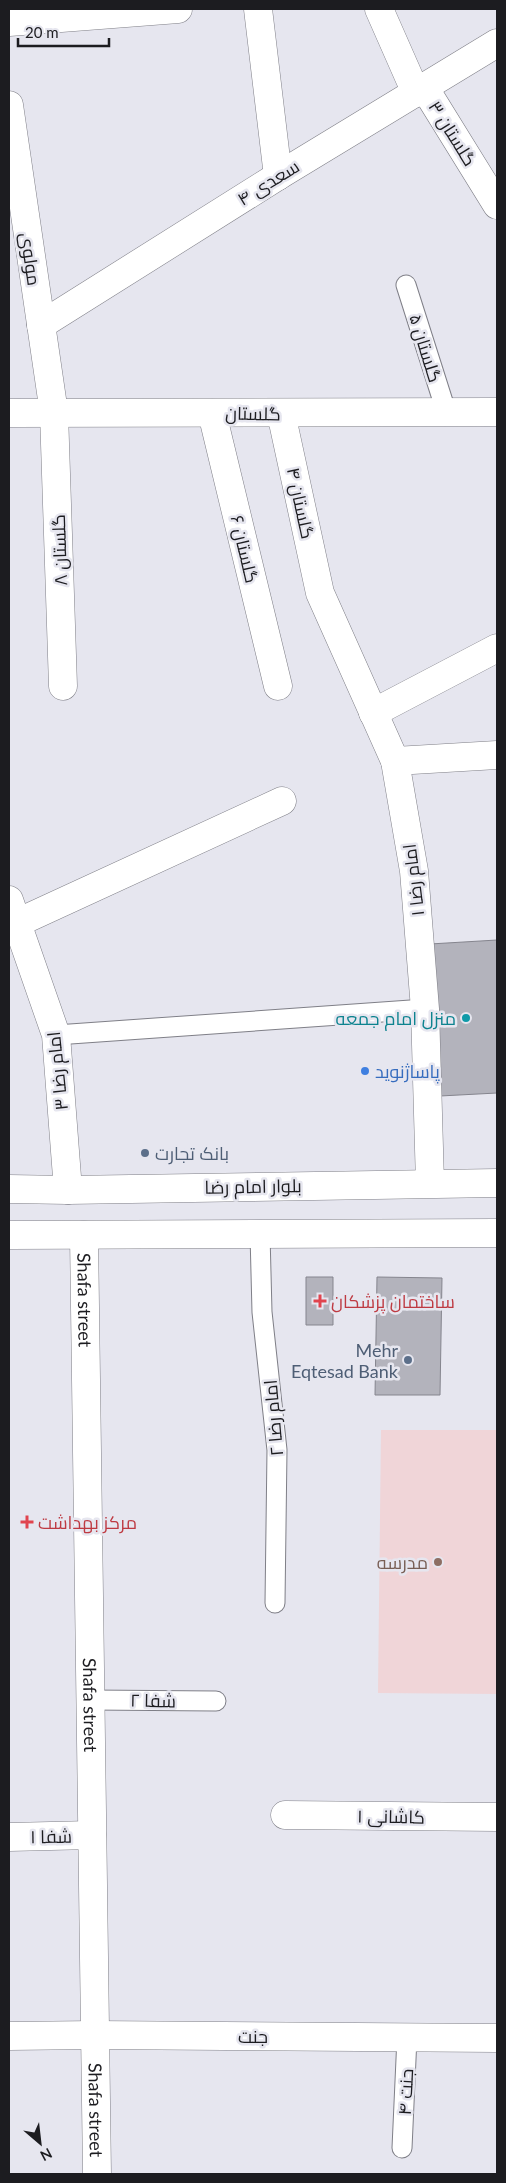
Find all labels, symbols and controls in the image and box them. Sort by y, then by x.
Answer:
scale bar [18,15,109,47]
text: 20 m [25,23,59,41]
street label: گلستان ۳ [424,96,482,170]
street label: سعدی ۴ [233,154,303,210]
street label: مولوی [15,231,46,287]
street label: گلستان ۵ [404,311,447,385]
street label: گلستان [225,402,281,425]
street label: گلستان ۴ [282,465,319,541]
street label: گلستان ۶ [226,513,263,585]
street label: گلستان ۸ [47,514,72,586]
street label: امام رضا ۱ [398,842,430,917]
place label: منزل امام جمعه [336,1007,456,1031]
marker: منزل امام جمعه [460,1012,472,1024]
street label: امام رضا ۳ [42,1030,74,1112]
place label: پاساژنوید [375,1060,440,1084]
marker: پاساژنوید [359,1065,371,1077]
place label: بانک تجارت [155,1142,229,1165]
marker: بانک تجارت [139,1147,151,1159]
street label: بلوار امام رضا [204,1174,302,1200]
street label: Shafa street [73,1253,97,1348]
place label: ساختمان پزشکان [331,1290,455,1314]
marker: ساختمان پزشکان [313,1294,327,1308]
place label: Mehr Eqtesad Bank [291,1339,399,1382]
marker: Mehr Eqtesad Bank [402,1354,414,1366]
street label: امام رضا ۲ [259,1379,289,1457]
place label: مرکز بهداشت [38,1511,137,1534]
marker: مرکز بهداشت [20,1515,34,1529]
place label: مدرسه [377,1551,428,1574]
marker: مدرسه [432,1556,444,1568]
street label: Shafa street [79,1658,102,1753]
street label: شفا ۲ [130,1689,176,1711]
street label: کاشانی ۱ [357,1804,425,1829]
street label: شفا ۱ [30,1825,72,1847]
street label: جنت [238,2025,268,2047]
street label: Shafa street [84,2063,108,2158]
street label: جنت ۴ [393,2068,417,2116]
north arrow [15,2118,65,2168]
text: N [38,2145,55,2165]

